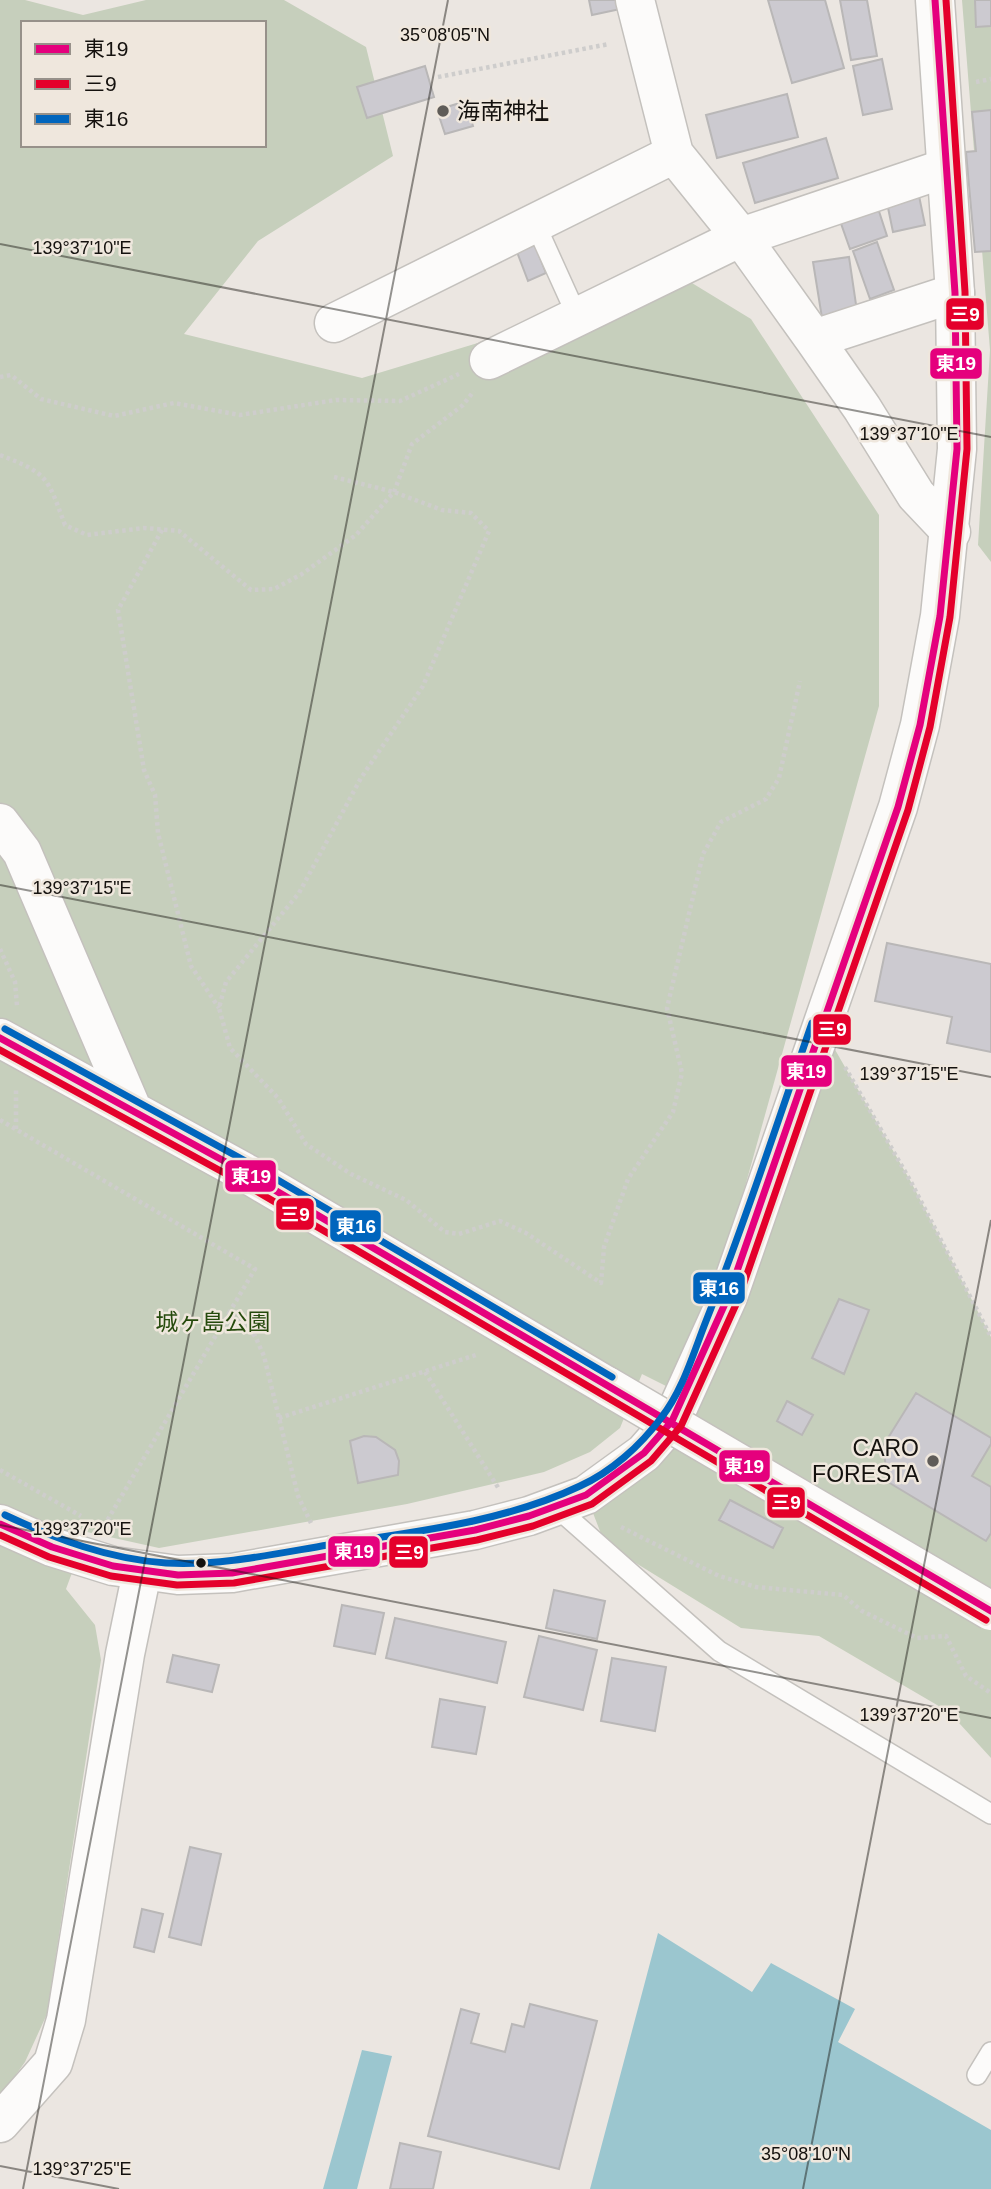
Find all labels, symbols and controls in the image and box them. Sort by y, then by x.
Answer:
legend [21,21,266,147]
text: 35°08'05"N [400,25,490,45]
text: 東19 [84,37,128,60]
text: 三9 [84,72,117,95]
place label: 海南神社 [457,98,549,124]
marker: 海南神社 [435,103,451,119]
text: 東16 [84,107,128,130]
text: 139°37'10"E [32,238,132,258]
line badge: 三9 [945,297,985,331]
text: 三9 [950,304,980,325]
line badge: 東19 [929,347,983,380]
text: 東19 [936,353,976,374]
text: 139°37'10"E [859,424,959,444]
text: 139°37'15"E [32,878,132,898]
line badge: 三9 [812,1013,852,1046]
text: 三9 [817,1019,847,1040]
line badge: 東19 [780,1054,833,1088]
text: 東19 [786,1061,826,1082]
text: 139°37'15"E [859,1064,959,1084]
line badge: 東19 [224,1159,277,1193]
text: 東19 [231,1166,271,1187]
line badge: 三9 [275,1197,315,1231]
text: 三9 [280,1204,310,1225]
line badge: 東16 [329,1209,382,1243]
text: 東16 [336,1216,376,1237]
line badge: 東16 [692,1271,746,1305]
text: 東16 [699,1278,739,1299]
park label: 城ヶ島公園 [156,1309,271,1335]
place label: CARO FORESTA [812,1435,920,1487]
line badge: 東19 [718,1449,771,1483]
marker: CARO FORESTA [925,1453,941,1469]
text: 東19 [724,1456,764,1477]
line badge: 三9 [766,1486,806,1519]
text: 三9 [771,1492,801,1513]
text: 139°37'20"E [32,1519,132,1539]
line badge: 東19 [327,1535,381,1568]
line badge: 三9 [388,1535,429,1569]
text: 東19 [334,1541,374,1562]
text: 三9 [394,1542,424,1563]
unlabelled marker [194,1556,208,1570]
text: 139°37'20"E [859,1705,959,1725]
text: 35°08'10"N [761,2144,851,2164]
text: 139°37'25"E [32,2159,132,2179]

